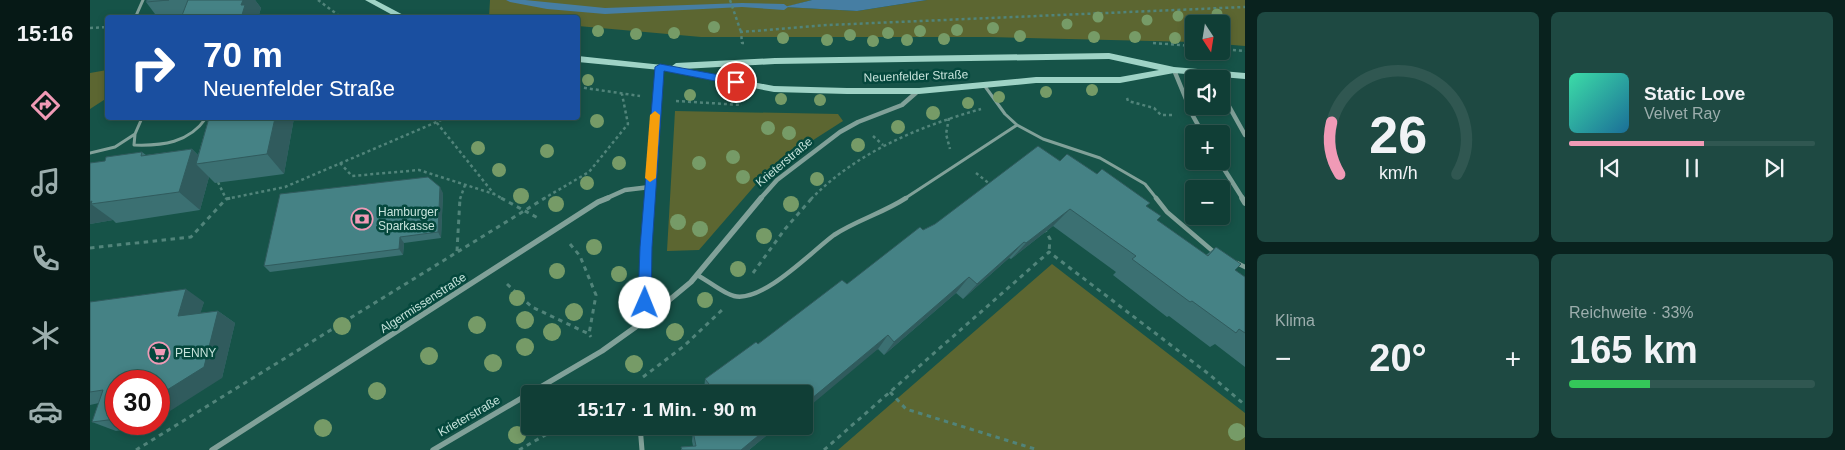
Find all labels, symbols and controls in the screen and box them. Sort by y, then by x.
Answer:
north arrow [1185,15,1230,60]
map controls [1185,15,1230,225]
text: 15:16 [17,21,73,46]
icon: right [120,35,185,100]
text: 70 m [203,35,283,74]
pin [715,61,757,103]
street label: Neuenfelder Straße [863,67,969,85]
icon: arrive [722,68,750,96]
button: sound [1185,70,1230,115]
text: Neuenfelder Straße [203,76,395,101]
text: Static Love [1644,83,1745,104]
icon: directions [28,88,63,123]
text: Velvet Ray [1644,105,1720,122]
text: 26 [1369,106,1427,164]
button: + [1185,125,1230,170]
street label: Krieterstraße [753,134,815,190]
icon: previous [1596,154,1624,182]
icon: pause [1678,154,1706,182]
icon: next [1760,154,1788,182]
text: km/h [1379,163,1417,183]
icon: music [28,165,63,200]
button: − [1185,180,1230,225]
place label: Hamburger Sparkasse [378,205,438,233]
bank icon: Hamburger Sparkasse [350,207,374,231]
icon: phone [28,241,63,276]
street label: Algermissenstraße [377,270,469,336]
position arrow [618,276,670,328]
text: Reichweite · 33% [1569,304,1694,321]
text: Klima [1275,312,1315,329]
icon: climate [28,318,63,353]
text: 165 km [1569,329,1698,371]
text: 20° [1369,337,1427,379]
supermarket icon: PENNY [147,341,171,365]
text: − [1275,343,1291,374]
text: + [1505,343,1521,374]
place label: PENNY [175,346,216,360]
speed limit sign: 30 [105,370,170,435]
street label: Krieterstraße [435,392,503,439]
icon: car [28,394,63,429]
text: 15:17 · 1 Min. · 90 m [577,399,757,420]

